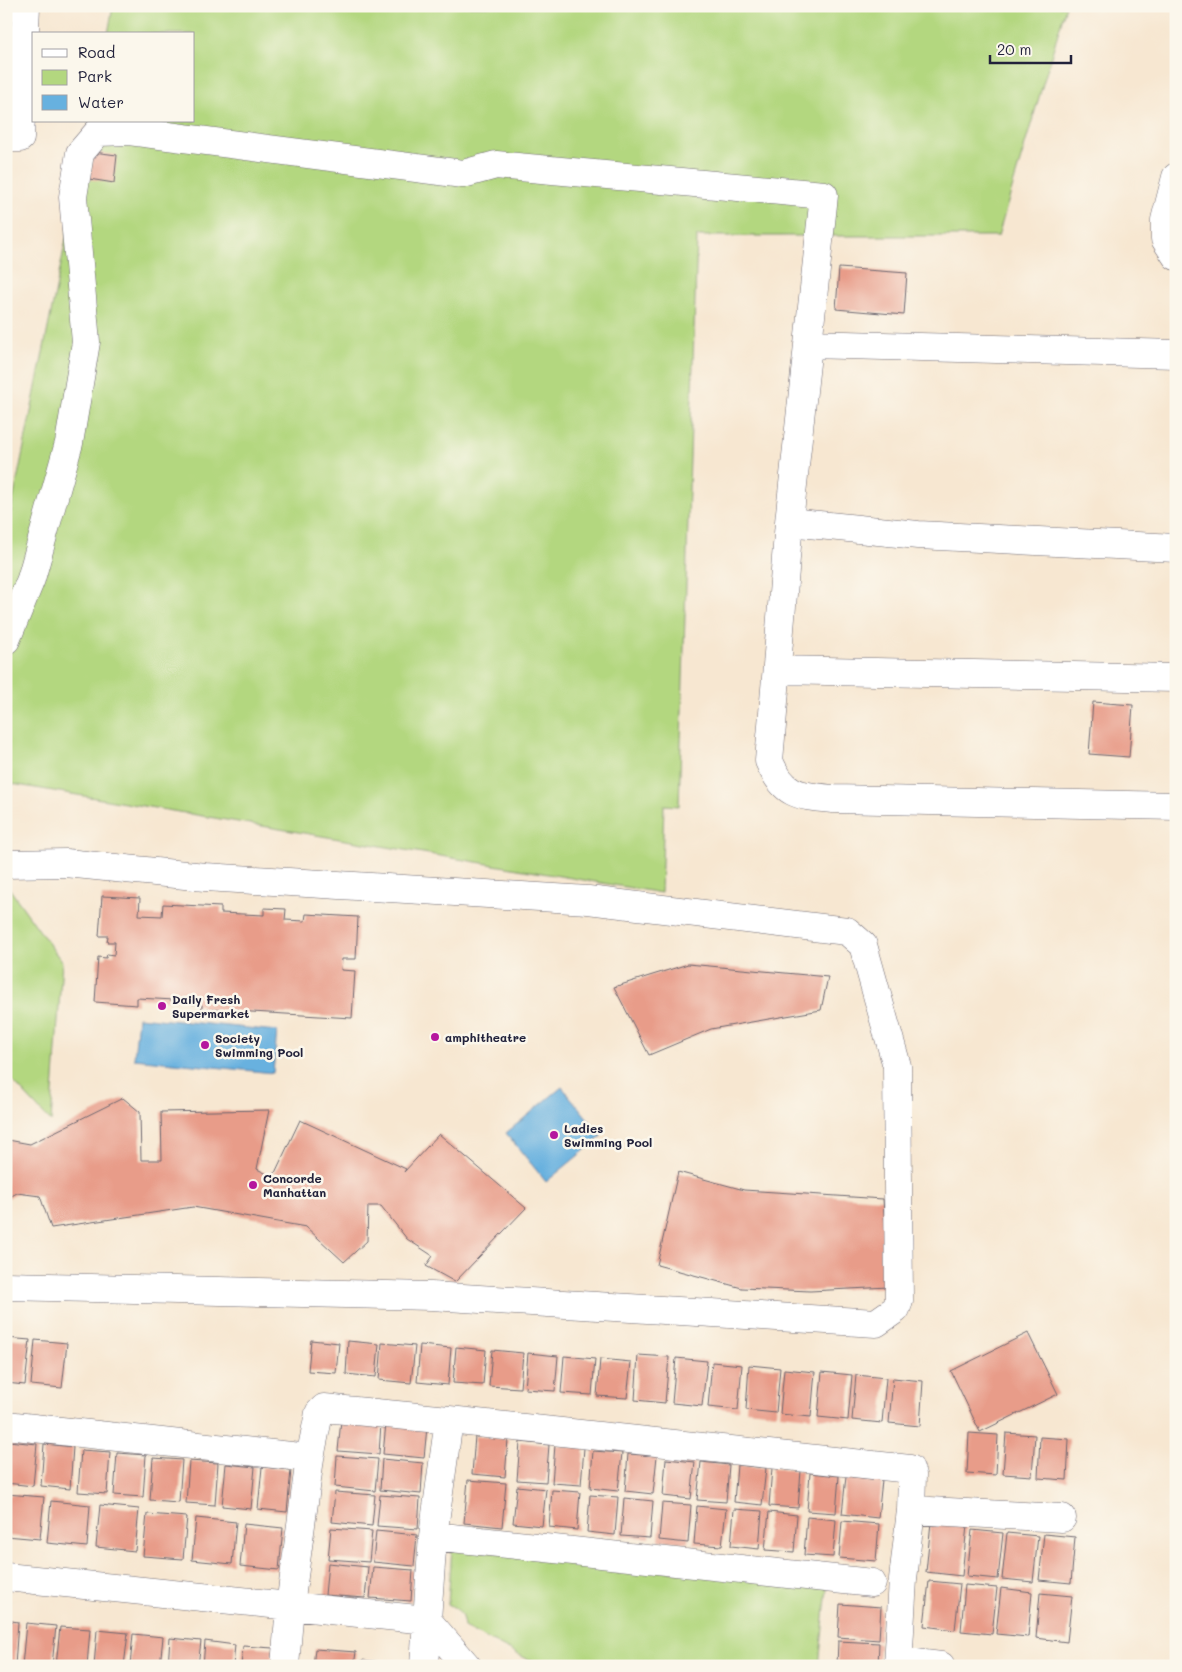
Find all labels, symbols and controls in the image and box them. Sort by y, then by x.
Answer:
legend [32,32,195,122]
scale bar [990,32,1071,64]
text: 20 m [997,39,1031,59]
text: Road [78,42,115,62]
text: Park [78,66,112,86]
text: Water [78,92,124,112]
place label: Daily Fresh Supermarket [172,991,249,1021]
marker: Daily Fresh Supermarket [156,1000,168,1012]
place label: amphitheatre [445,1029,526,1045]
place label: Society Swimming Pool [215,1030,303,1060]
marker: amphitheatre [429,1031,441,1043]
marker: Society Swimming Pool [199,1039,211,1051]
place label: Ladies Swimming Pool [564,1120,652,1150]
marker: Ladies Swimming Pool [548,1129,560,1141]
place label: Concorde Manhattan [263,1170,326,1200]
marker: Concorde Manhattan [247,1179,259,1191]

